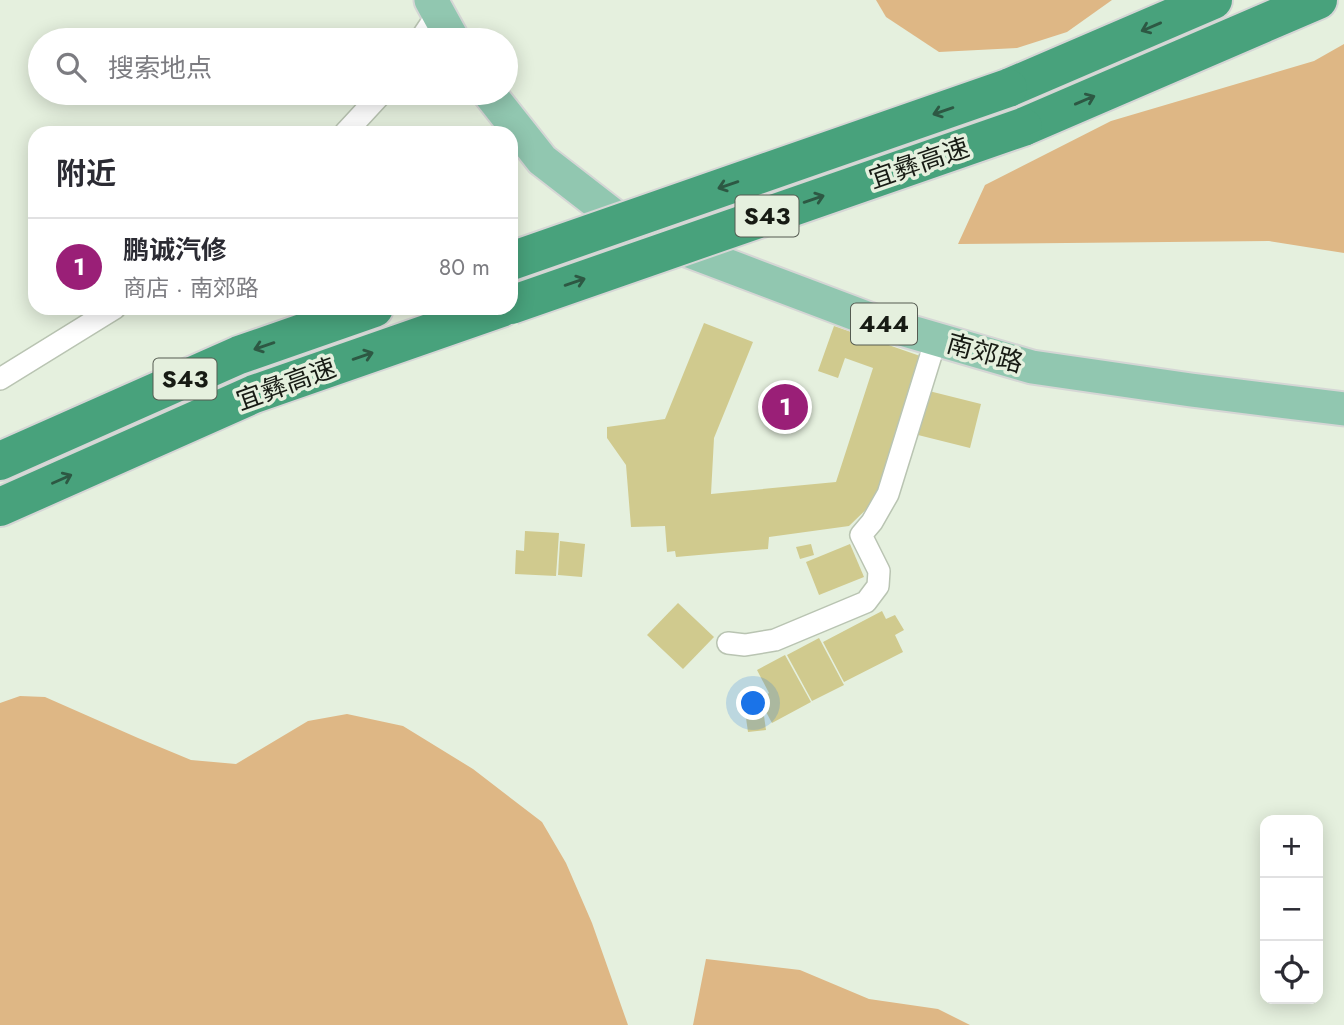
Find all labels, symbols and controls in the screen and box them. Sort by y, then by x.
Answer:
one-way arrow [1140,21,1162,34]
search box [28,28,518,105]
icon: search [52,48,90,86]
text: 搜索地点 [108,49,212,87]
one-way arrow [1074,93,1096,106]
one-way arrow [933,106,955,118]
street label: 宜彝高速 [864,128,974,198]
text: 附近 [56,152,116,195]
one-way arrow [718,180,740,192]
one-way arrow [802,192,824,205]
road number: S43 [736,196,798,236]
text: 鹏诚汽修 [123,231,227,269]
text: 1 [73,250,85,284]
text: 80 m [439,250,490,284]
text: 商店 · 南郊路 [123,271,259,305]
one-way arrow [564,275,586,287]
road number: 444 [851,304,917,344]
street label: 南郊路 [942,324,1028,382]
one-way arrow [253,341,275,353]
street label: 宜彝高速 [231,348,341,420]
one-way arrow [352,349,374,361]
road number: S43 [154,358,216,400]
pin: 1 [762,381,808,433]
one-way arrow [51,472,73,485]
your location [736,686,770,720]
map controls [1260,815,1323,1004]
button: + [1260,815,1323,878]
button: − [1260,878,1323,941]
button: locate [1260,941,1323,1004]

